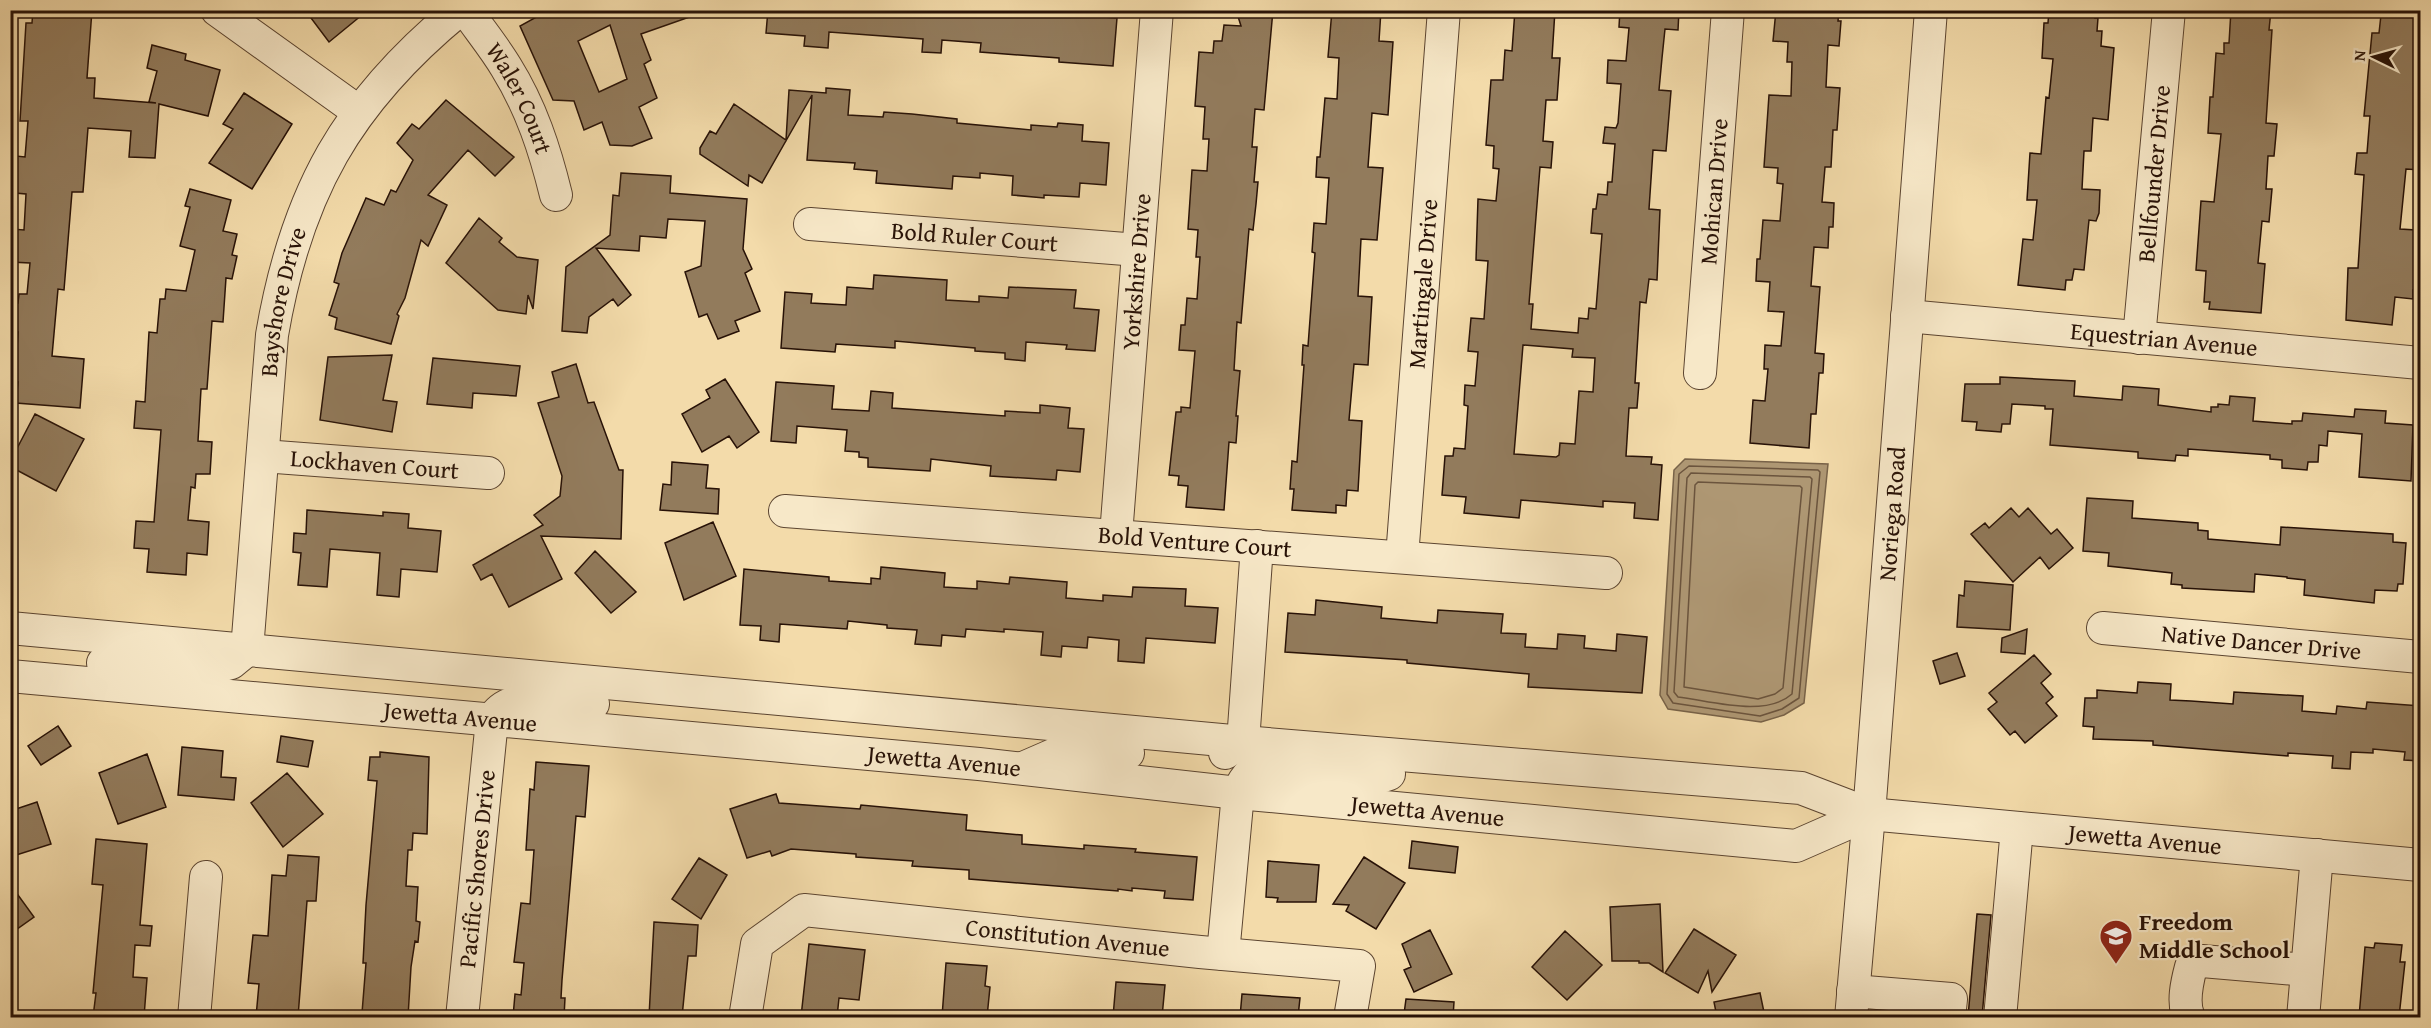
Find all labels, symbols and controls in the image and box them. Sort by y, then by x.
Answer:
north arrow [2344,27,2404,87]
street label: Waler Court [478,35,562,159]
text: N [2347,49,2372,62]
street label: Bellfounder Drive [2128,83,2179,264]
street label: Mohican Drive [1690,117,1737,266]
street label: Yorkshire Drive [1112,192,1160,351]
street label: Martingale Drive [1399,198,1446,370]
street label: Bold Ruler Court [890,212,1060,261]
street label: Bayshore Drive [251,222,315,378]
street label: Equestrian Avenue [2069,313,2259,365]
street label: Lockhaven Court [289,440,461,488]
street label: Noriega Road [1869,445,1914,582]
street label: Bold Venture Court [1097,517,1293,566]
street label: Native Dancer Drive [2160,615,2363,669]
street label: Jewetta Avenue [379,692,538,741]
street label: Jewetta Avenue [863,736,1023,786]
street label: Pacific Shores Drive [449,768,504,969]
street label: Jewetta Avenue [1346,786,1506,835]
street label: Jewetta Avenue [2064,814,2223,864]
place label: Freedom Middle School [2139,904,2290,967]
street label: Constitution Avenue [964,909,1171,966]
school or university icon: Freedom Middle School [2098,918,2134,965]

